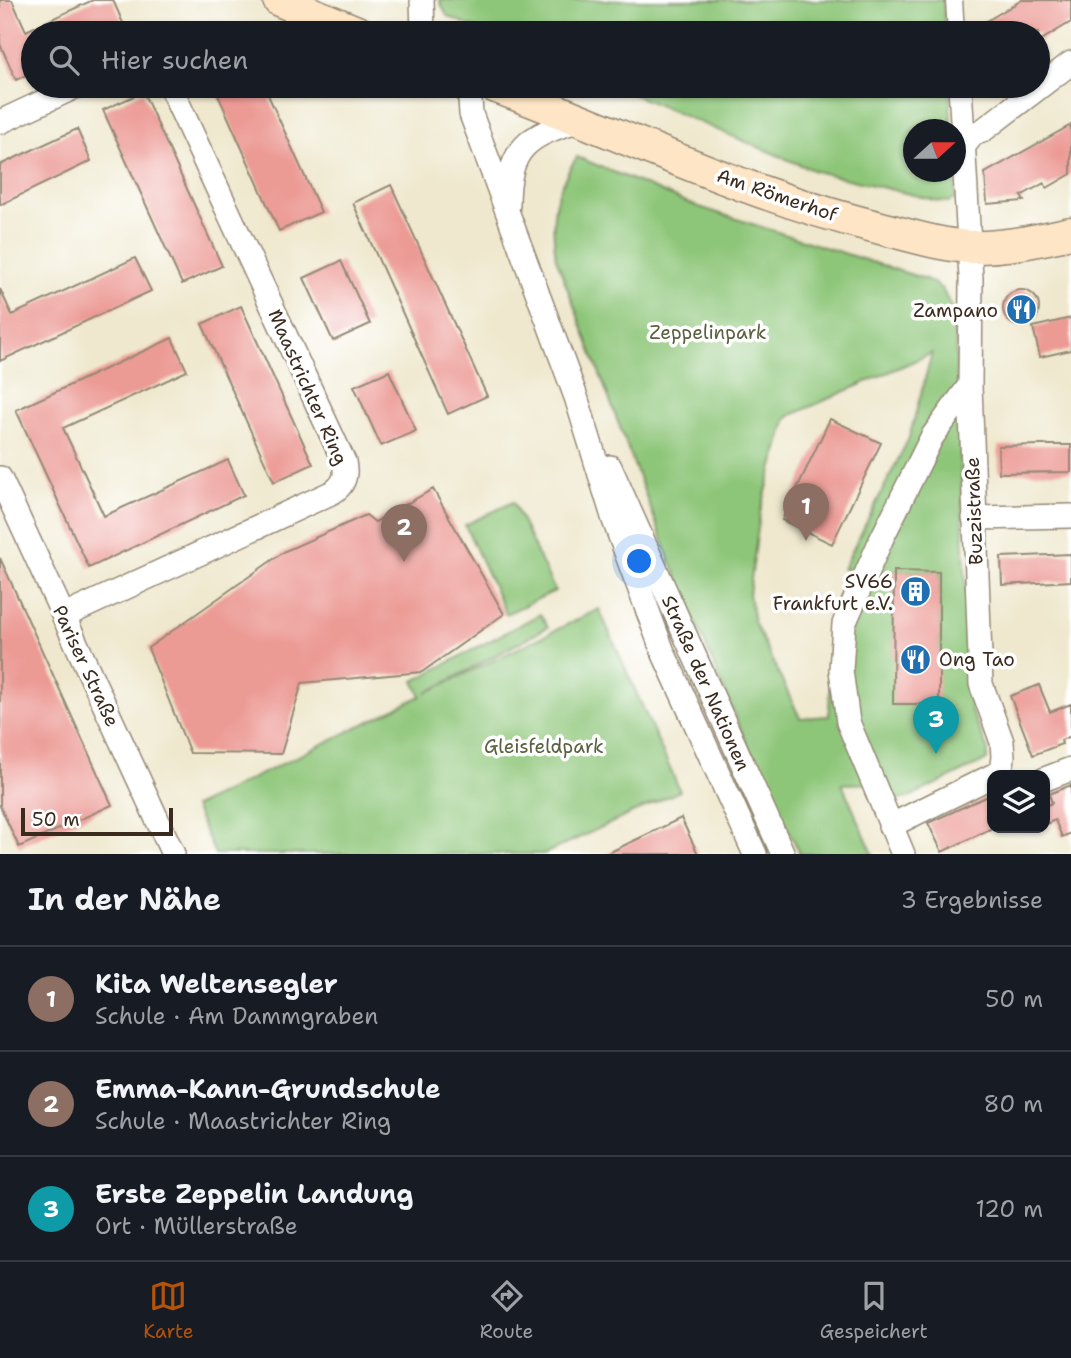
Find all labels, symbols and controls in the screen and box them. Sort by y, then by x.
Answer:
search box [21,21,1050,98]
icon: search [45,41,83,79]
text: Hier suchen [101,42,248,77]
north arrow [903,119,966,182]
street label: Am Römerhof [714,163,841,228]
restaurant icon: Zampano [1004,293,1038,327]
place label: Zampano [913,298,998,323]
street label: Maastrichter Ring [262,305,354,469]
park label: Zeppelinpark [649,320,767,345]
street label: Buzzistraße [960,456,988,566]
pin: 1 [783,483,829,541]
pin: 2 [381,504,427,562]
your location [622,544,656,578]
place label: SV66 Frankfurt e.V. [773,569,893,616]
building icon: SV66 Frankfurt e.V. [899,575,933,609]
street label: Straße der Nationen [656,591,756,775]
street label: Pariser Straße [47,601,125,731]
restaurant icon: Ong Tao [899,642,933,676]
place label: Ong Tao [939,647,1015,672]
pin: 3 [913,696,959,754]
park label: Gleisfeldpark [484,734,604,759]
map controls [987,770,1050,833]
button: layers [987,770,1050,833]
scale bar [21,805,173,837]
text: 50 m [32,807,80,832]
text: In der Nähe [28,879,221,920]
text: 3 Ergebnisse [901,885,1043,915]
text: Kita Weltensegler [95,966,338,1001]
text: 1 [46,984,56,1014]
text: 50 m [985,984,1043,1014]
text: Schule · Am Dammgraben [95,1001,378,1031]
text: Emma-Kann-Grundschule [95,1071,441,1106]
text: 2 [43,1089,59,1119]
text: 80 m [984,1089,1043,1119]
text: Schule · Maastrichter Ring [95,1106,391,1136]
text: Erste Zeppelin Landung [95,1176,413,1211]
text: 3 [43,1194,59,1224]
text: 120 m [975,1194,1043,1224]
text: Ort · Müllerstraße [95,1211,298,1241]
tab: Karte [143,1277,193,1344]
tab: Route [480,1277,533,1344]
tab: Gespeichert [820,1277,928,1344]

